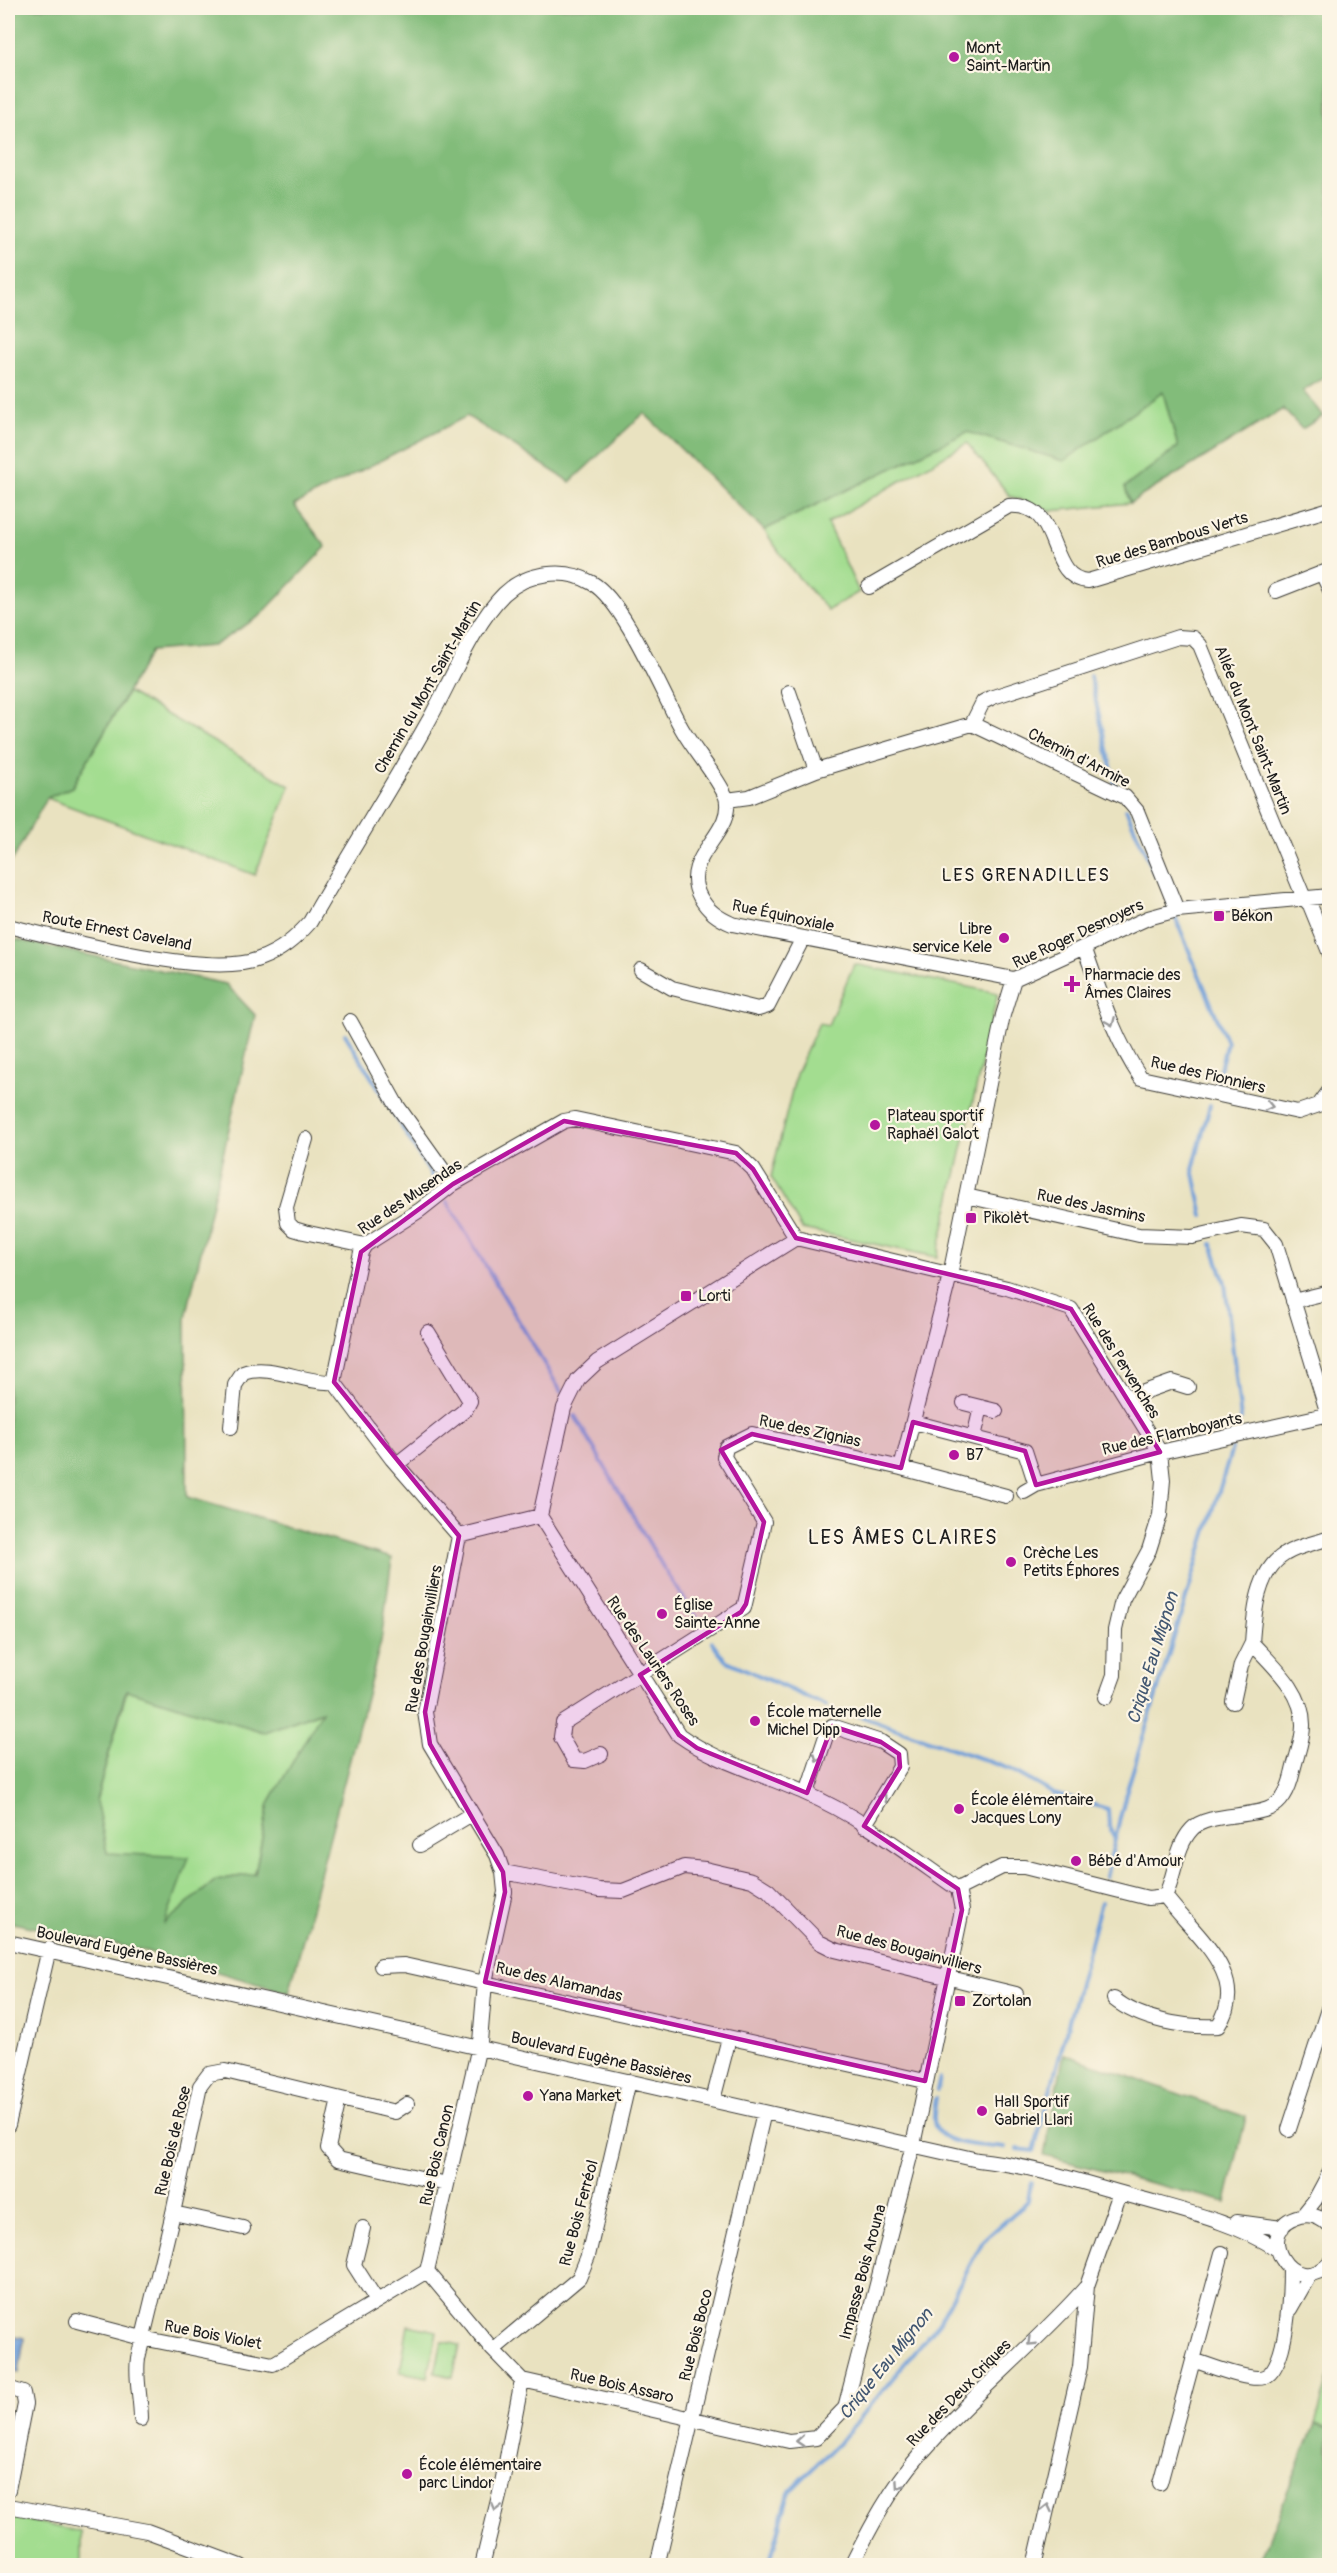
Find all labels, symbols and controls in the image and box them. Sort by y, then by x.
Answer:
place label: Mont Saint-Martin [966,38,1050,76]
marker: Mont Saint-Martin [947,50,961,64]
street label: Rue des Bambous Verts [1094,507,1250,573]
street label: Chemin du Mont Saint-Martin [370,597,486,777]
street label: Allée du Mont Saint-Martin [1210,643,1296,817]
street label: Chemin d'Armire [1025,724,1134,792]
district label: LES GRENADILLES [942,864,1110,887]
street label: Rue Équinoxiale [730,895,836,937]
street label: Rue Roger Desnoyers [1009,895,1147,973]
place label: Békon [1231,906,1273,926]
street label: Route Ernest Caveland [41,907,193,955]
marker: Békon [1212,909,1226,923]
place label: Libre service Kele [912,919,992,957]
marker: Libre service Kele [997,931,1011,945]
place label: Pharmacie des Âmes Claires [1084,965,1181,1003]
marker: Pharmacie des Âmes Claires [1065,977,1079,991]
one-way arrow [1104,1015,1116,1026]
street label: Rue des Pionniers [1149,1052,1267,1098]
one-way arrow [1264,1099,1274,1112]
place label: Plateau sportif Raphaël Galot [887,1106,985,1144]
marker: Plateau sportif Raphaël Galot [868,1118,882,1132]
street label: Rue des Musendas [354,1155,466,1239]
street label: Rue des Jasmins [1035,1185,1147,1227]
place label: Pikolèt [983,1208,1029,1228]
marker: Pikolèt [964,1211,978,1225]
place label: Lorti [698,1286,731,1306]
marker: Lorti [679,1289,693,1303]
street label: Rue des Pervenches [1078,1300,1164,1422]
street label: Rue des Flamboyants [1100,1408,1244,1460]
street label: Rue des Zignias [757,1410,863,1452]
place label: B7 [966,1445,984,1465]
marker: B7 [947,1448,961,1462]
district label: LES ÂMES CLAIRES [808,1525,998,1550]
place label: Crèche Les Petits Éphores [1023,1543,1119,1581]
marker: Crèche Les Petits Éphores [1004,1555,1018,1569]
street label: Rue des Bougainvilliers [401,1564,447,1714]
water label: Crique Eau Mignon [1122,1588,1184,1727]
street label: Rue des Lauriers Roses [602,1592,704,1730]
place label: Église Sainte-Anne [674,1595,760,1633]
marker: Église Sainte-Anne [655,1607,669,1621]
place label: École maternelle Michel Dipp [767,1702,882,1740]
marker: École maternelle Michel Dipp [748,1714,762,1728]
one-way arrow [813,1752,826,1763]
place label: École élémentaire Jacques Lony [971,1790,1093,1828]
one-way arrow [875,1793,887,1803]
marker: École élémentaire Jacques Lony [952,1802,966,1816]
place label: Bébé d'Amour [1088,1851,1183,1871]
marker: Bébé d'Amour [1069,1854,1083,1868]
street label: Rue des Bougainvilliers [834,1921,984,1979]
street label: Boulevard Eugène Bassières [35,1922,219,1980]
street label: Rue des Alamandas [494,1958,624,2006]
place label: Zortolan [972,1991,1031,2011]
marker: Zortolan [953,1994,967,2008]
street label: Boulevard Eugène Bassières [509,2027,693,2089]
street label: Rue Bois de Rose [151,2084,195,2198]
place label: Yana Market [539,2086,622,2106]
marker: Yana Market [521,2089,535,2103]
place label: Hall Sportif Gabriel Llari [994,2092,1073,2130]
street label: Rue Bois Canon [416,2102,458,2208]
marker: Hall Sportif Gabriel Llari [975,2104,989,2118]
street label: Rue Bois Ferréol [555,2158,603,2268]
street label: Impasse Bois Arouna [835,2202,891,2342]
street label: Rue Bois Boco [675,2287,717,2383]
water label: Crique Eau Mignon [834,2303,938,2424]
street label: Rue Bois Violet [163,2316,264,2354]
street label: Rue des Deux Criques [903,2335,1015,2451]
one-way arrow [1028,2335,1039,2346]
street label: Rue Bois Assaro [568,2364,676,2408]
one-way arrow [795,2434,804,2447]
place label: École élémentaire parc Lindor [419,2455,541,2493]
marker: École élémentaire parc Lindor [400,2467,414,2481]
one-way arrow [895,2478,906,2489]
one-way arrow [491,2501,504,2511]
one-way arrow [1040,2504,1053,2514]

